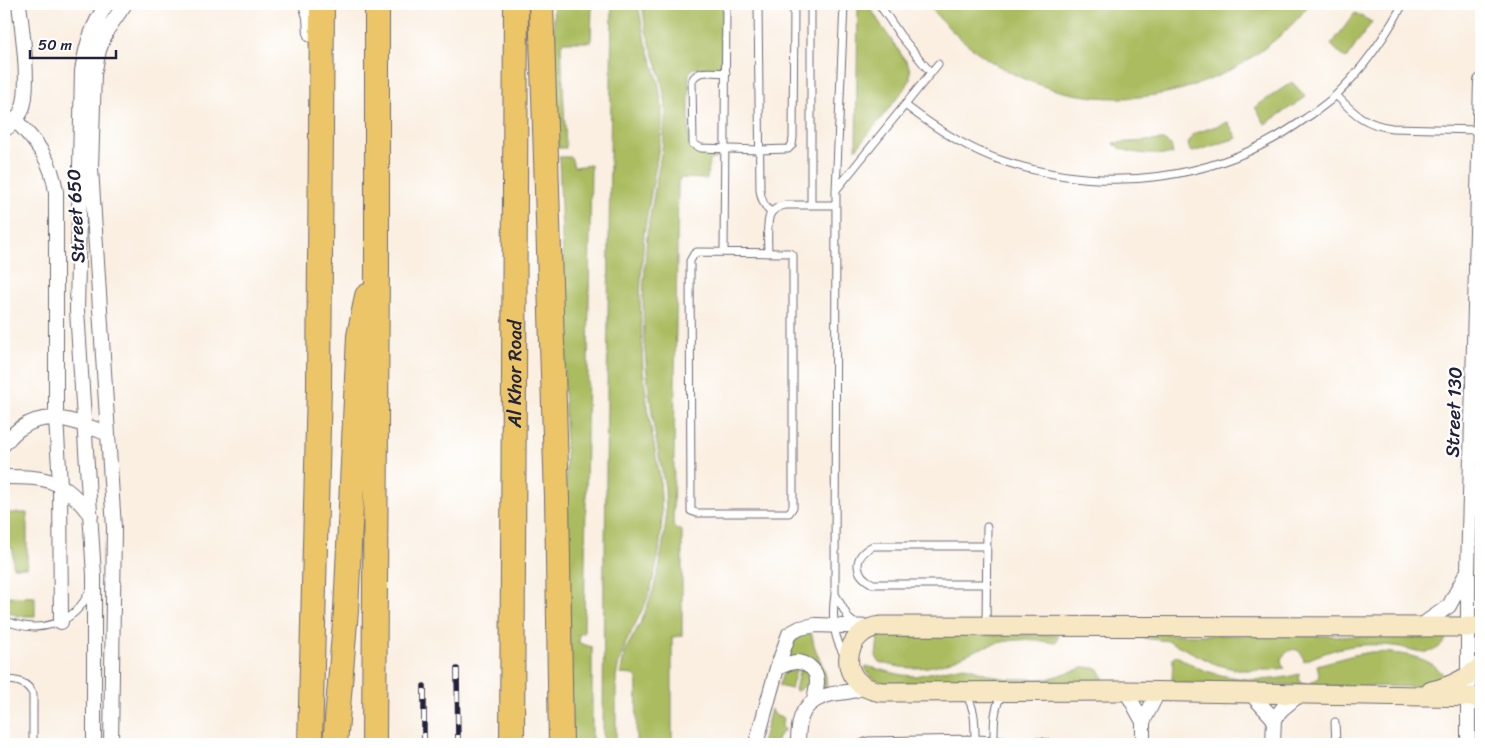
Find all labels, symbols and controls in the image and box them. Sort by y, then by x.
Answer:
scale bar [30,28,116,60]
text: 50 m [38,32,73,58]
street label: Street 650 [57,168,94,264]
street label: Al Khor Road [498,318,531,429]
street label: Street 130 [1435,366,1472,458]

